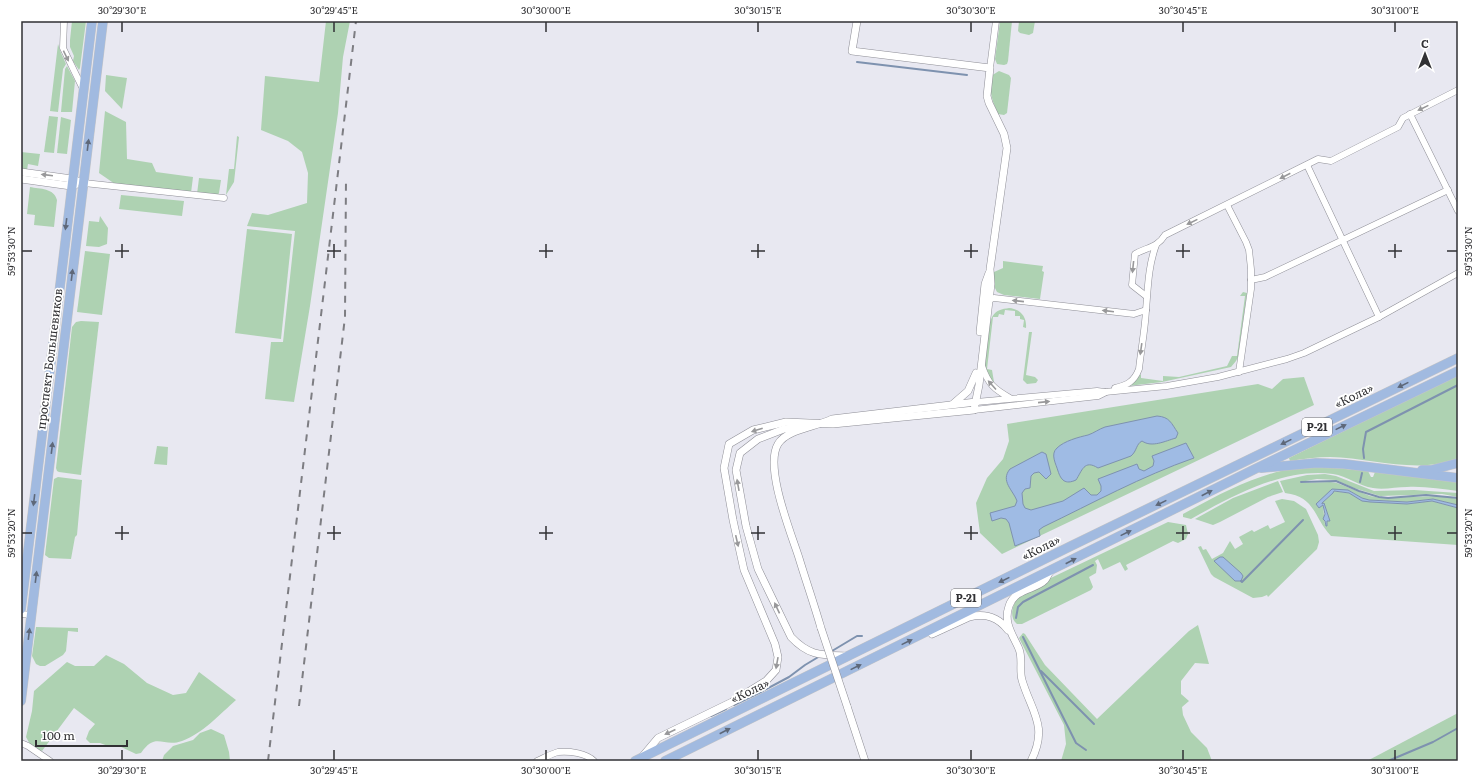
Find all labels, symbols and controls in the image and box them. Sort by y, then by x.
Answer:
text: 30°29'30"E [98,2,146,17]
text: 30°29'45"E [310,2,358,17]
text: 30°30'00"E [521,2,571,17]
text: 30°30'15"E [734,2,782,17]
text: 30°30'30"E [946,2,996,17]
text: 30°30'45"E [1159,2,1207,17]
text: 30°31'00"E [1371,2,1419,17]
north arrow [1405,34,1445,74]
text: С [1421,35,1429,51]
one-way arrow [63,51,69,62]
one-way arrow [1417,105,1429,111]
one-way arrow [85,139,91,151]
one-way arrow [40,172,53,179]
one-way arrow [1279,173,1290,179]
one-way arrow [63,218,70,231]
one-way arrow [1187,219,1198,225]
text: 59°53'30"N [3,226,18,276]
text: 59°53'30"N [1460,226,1475,276]
one-way arrow [1130,261,1137,273]
one-way arrow [69,269,75,281]
street label: проспект Большевиков [31,287,67,430]
one-way arrow [1012,298,1024,304]
one-way arrow [1102,308,1114,315]
one-way arrow [1138,343,1144,355]
street label: «Кола» [1331,378,1376,412]
one-way arrow [987,380,996,390]
one-way arrow [1398,382,1409,388]
one-way arrow [1038,399,1050,405]
road number: Р-21 [1302,418,1332,436]
one-way arrow [1335,424,1347,430]
one-way arrow [750,427,762,433]
one-way arrow [1281,439,1292,445]
one-way arrow [48,441,55,454]
one-way arrow [735,479,741,491]
one-way arrow [1201,490,1213,496]
one-way arrow [30,494,37,506]
one-way arrow [1155,500,1166,506]
text: 59°53'20"N [3,508,18,558]
text: 59°53'20"N [1460,508,1475,558]
street label: «Кола» [1018,530,1063,564]
one-way arrow [1120,530,1131,536]
one-way arrow [735,534,741,547]
one-way arrow [1065,557,1076,564]
one-way arrow [33,571,39,583]
one-way arrow [998,577,1010,583]
road number: Р-21 [951,589,981,607]
one-way arrow [774,603,780,614]
one-way arrow [26,628,32,640]
one-way arrow [901,639,913,645]
one-way arrow [774,657,780,669]
one-way arrow [850,664,861,670]
street label: «Кола» [727,673,772,707]
scale bar [36,722,127,748]
text: 100 m [42,726,75,744]
one-way arrow [720,728,731,734]
one-way arrow [665,729,676,735]
text: 30°29'30"E [98,762,146,777]
text: 30°29'45"E [310,762,358,777]
text: 30°30'00"E [521,762,571,777]
text: 30°30'15"E [734,762,782,777]
text: 30°30'30"E [946,762,996,777]
text: 30°30'45"E [1159,762,1207,777]
text: 30°31'00"E [1371,762,1419,777]

